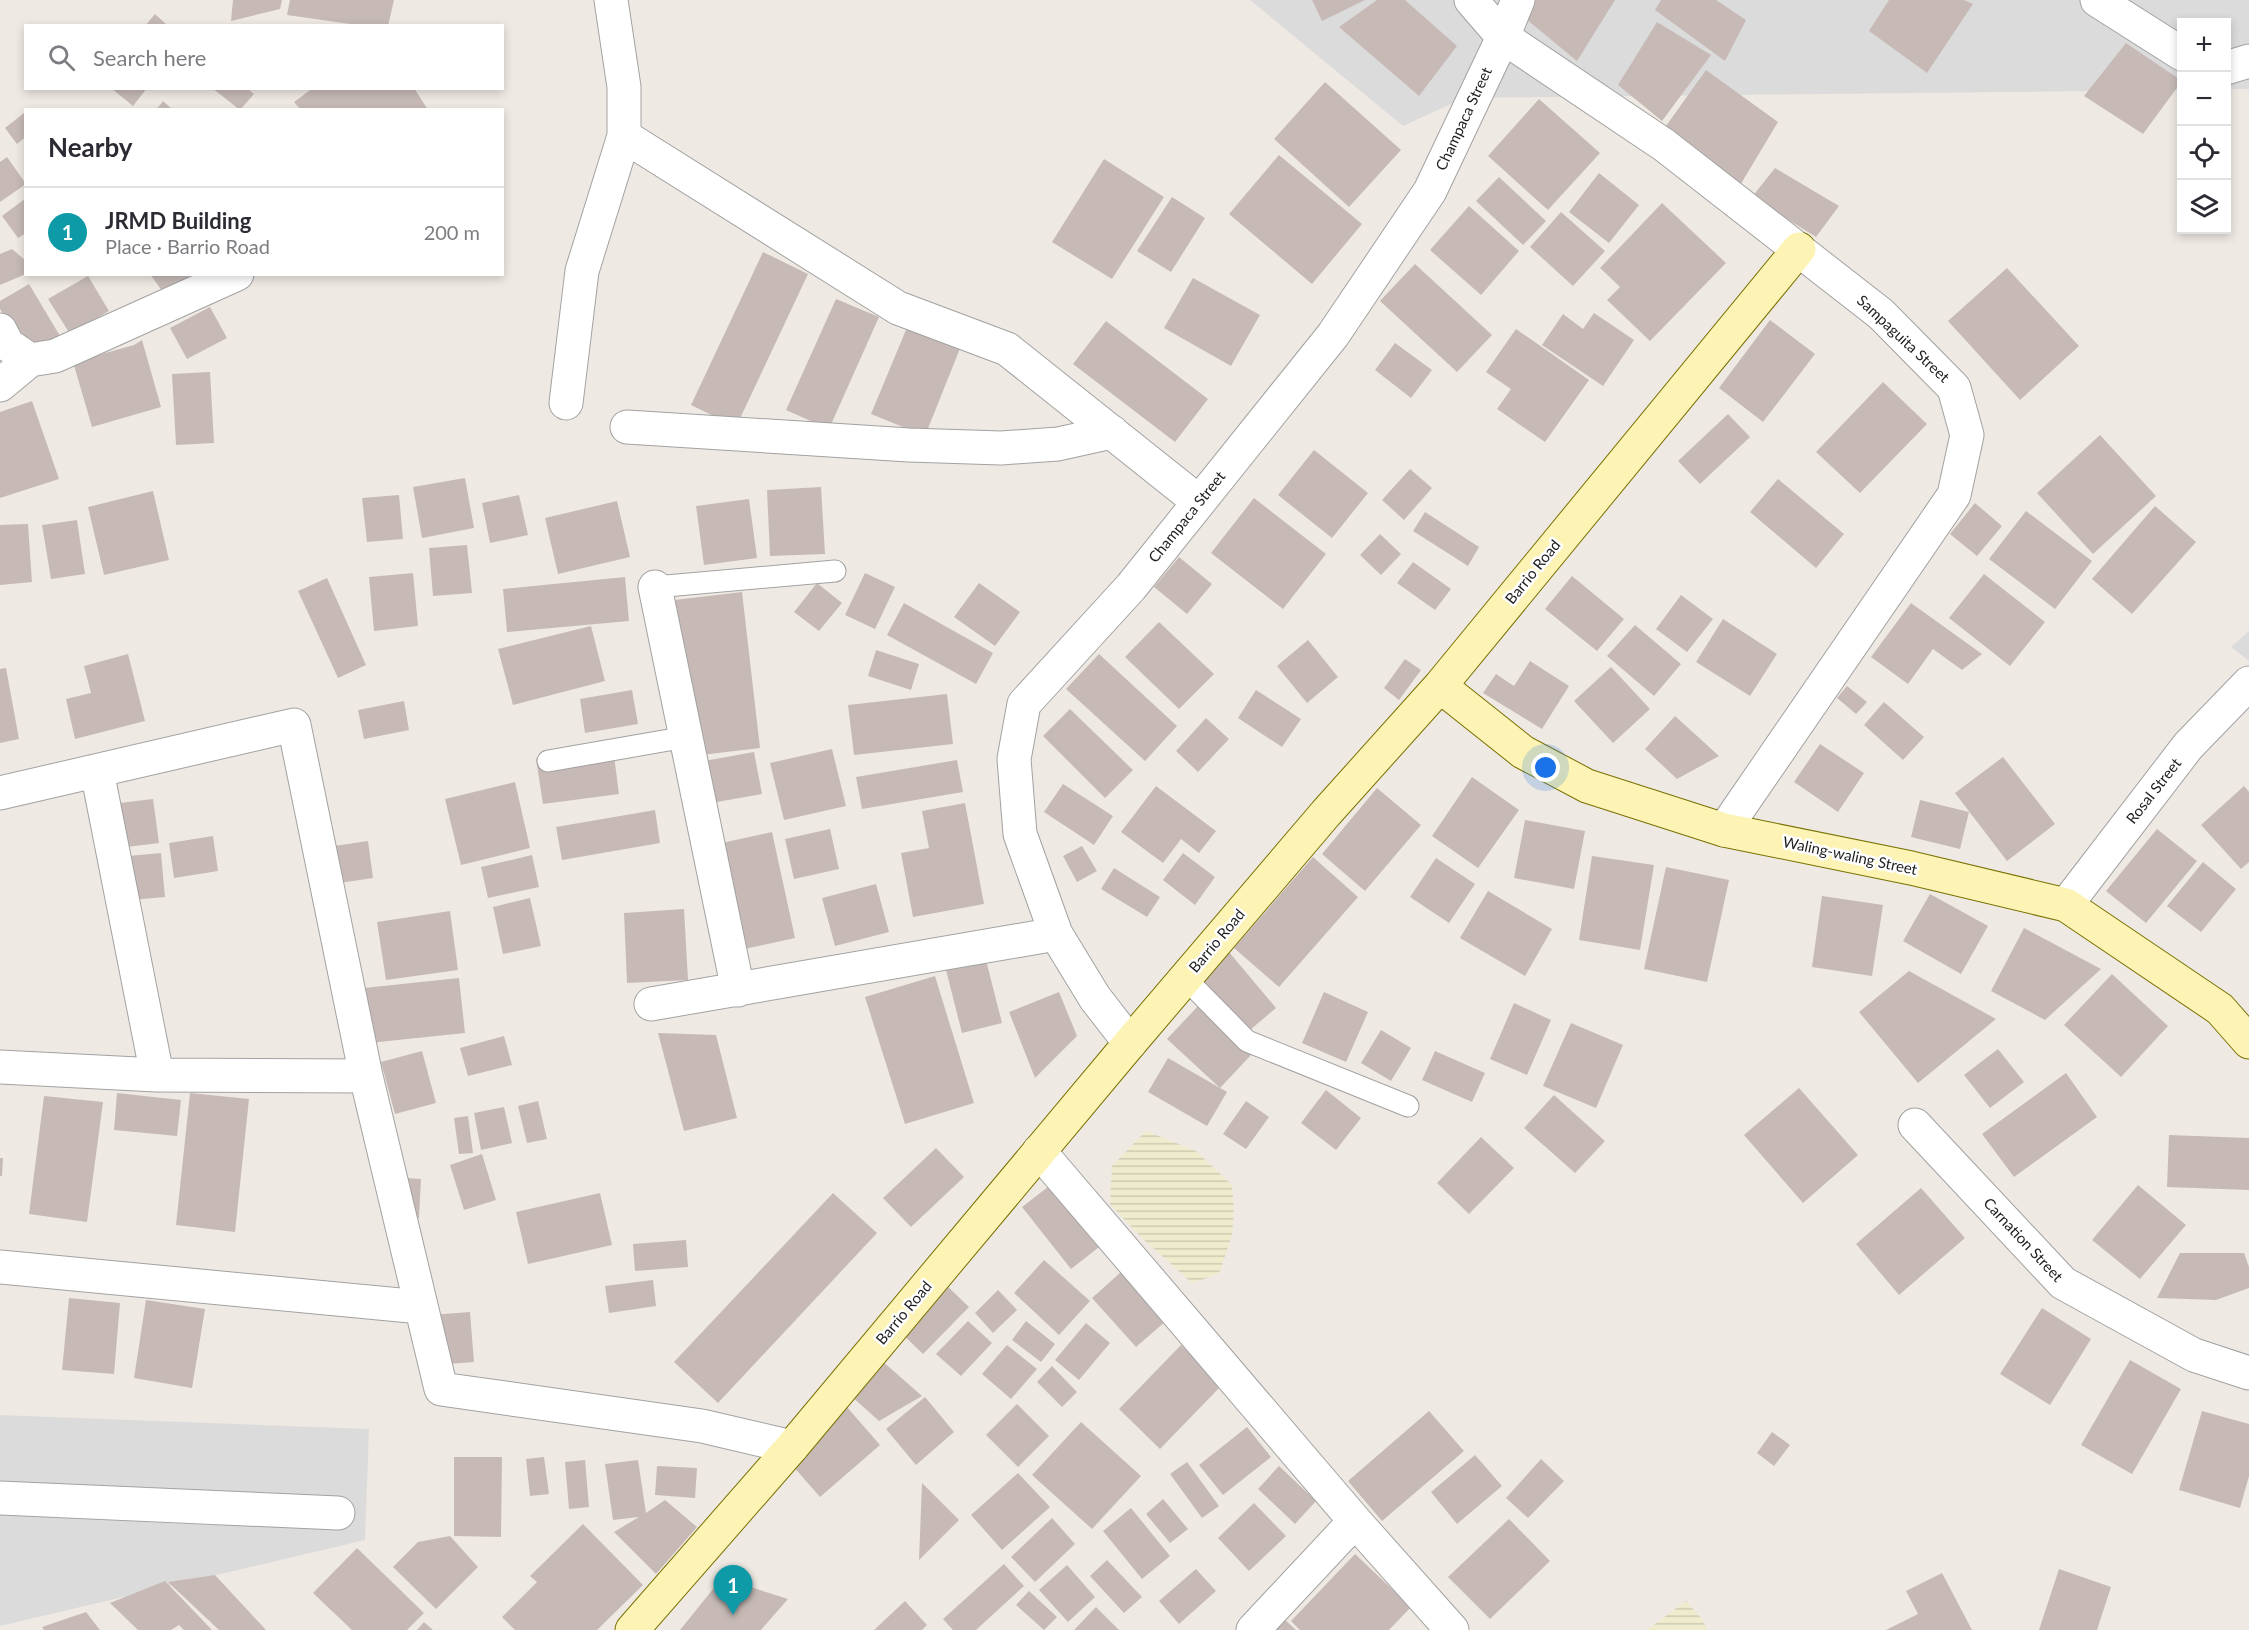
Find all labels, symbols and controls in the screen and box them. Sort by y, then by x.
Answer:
map controls [2177,18,2231,234]
button: + [2177,18,2231,72]
search box [24,24,504,90]
icon: search [45,41,78,74]
text: Search here [93,44,206,71]
street label: Champaca Street [1431,63,1495,173]
button: − [2177,72,2231,126]
button: locate [2177,126,2231,180]
text: Nearby [48,131,133,163]
button: layers [2177,180,2231,234]
text: JRMD Building [105,207,251,234]
text: 1 [62,220,73,244]
text: 200 m [424,220,480,244]
text: Place · Barrio Road [105,234,270,258]
street label: Sampaguita Street [1854,291,1954,386]
street label: Champaca Street [1144,467,1229,566]
street label: Barrio Road [1501,536,1564,607]
your location [1531,753,1560,782]
street label: Rosal Street [2122,754,2185,827]
street label: Waling-waling Street [1781,832,1920,878]
street label: Barrio Road [1185,905,1248,976]
street label: Carnation Street [1980,1194,2068,1285]
street label: Barrio Road [872,1277,935,1348]
pin: 1 [714,1566,752,1615]

